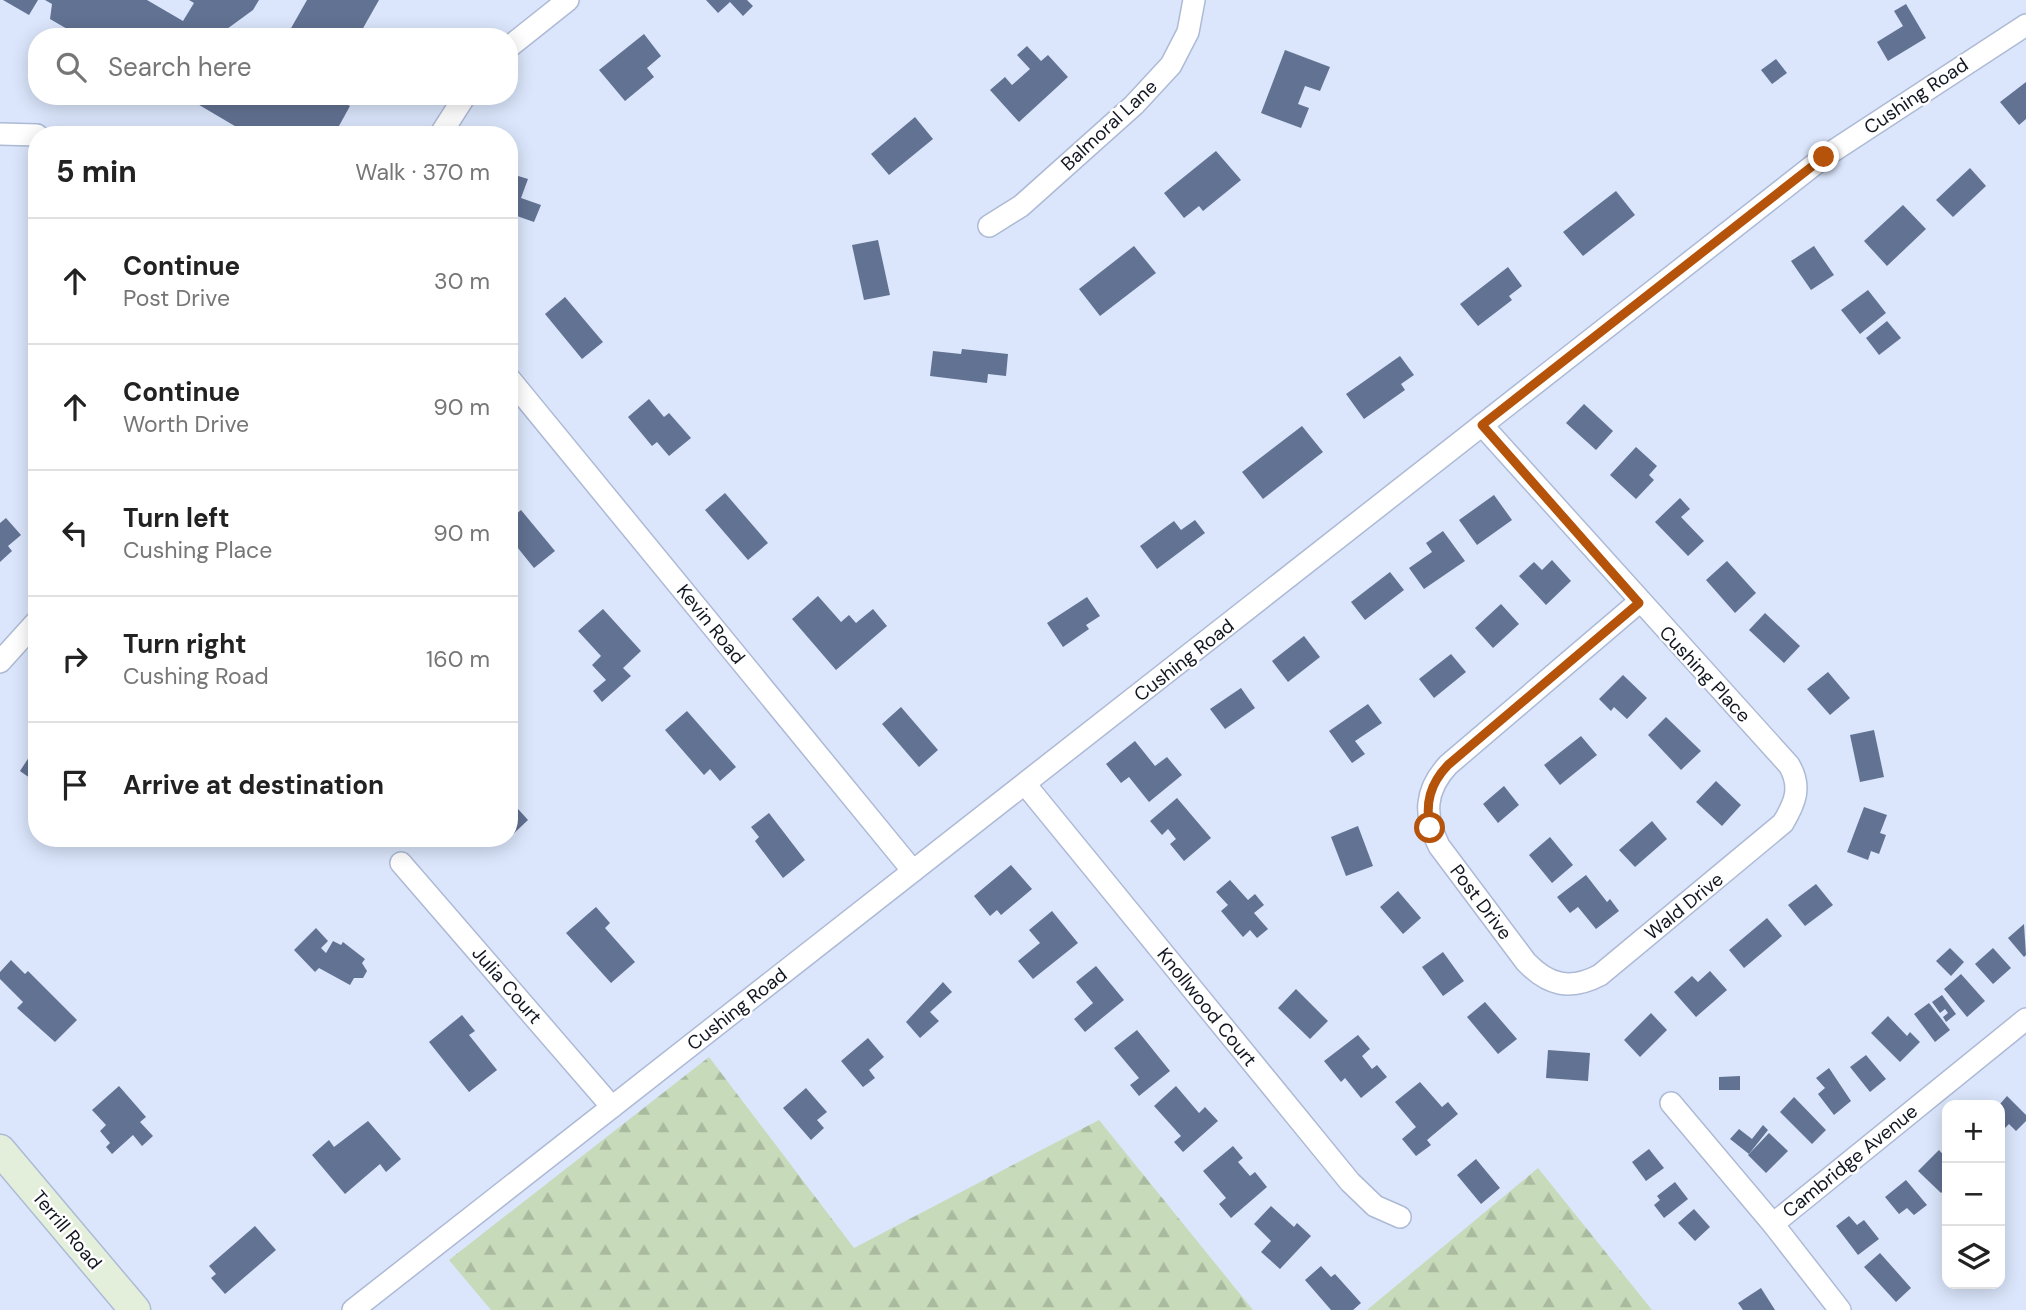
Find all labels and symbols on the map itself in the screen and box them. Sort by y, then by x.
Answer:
street label: Cushing Road [1859,52,1973,140]
street label: Balmoral Lane [1056,74,1162,176]
route end [1808,141,1839,172]
street label: Kevin Road [671,579,751,669]
street label: Cushing Road [1129,613,1239,707]
street label: Cushing Place [1654,620,1756,728]
route start [1414,812,1445,843]
street label: Post Drive [1444,859,1518,945]
street label: Wald Drive [1640,867,1728,945]
street label: Julia Court [466,941,548,1029]
street label: Knollwood Court [1151,943,1263,1071]
street label: Cushing Road [682,962,792,1056]
street label: Cambridge Avenue [1777,1099,1923,1223]
street label: Terrill Road [27,1185,107,1275]

